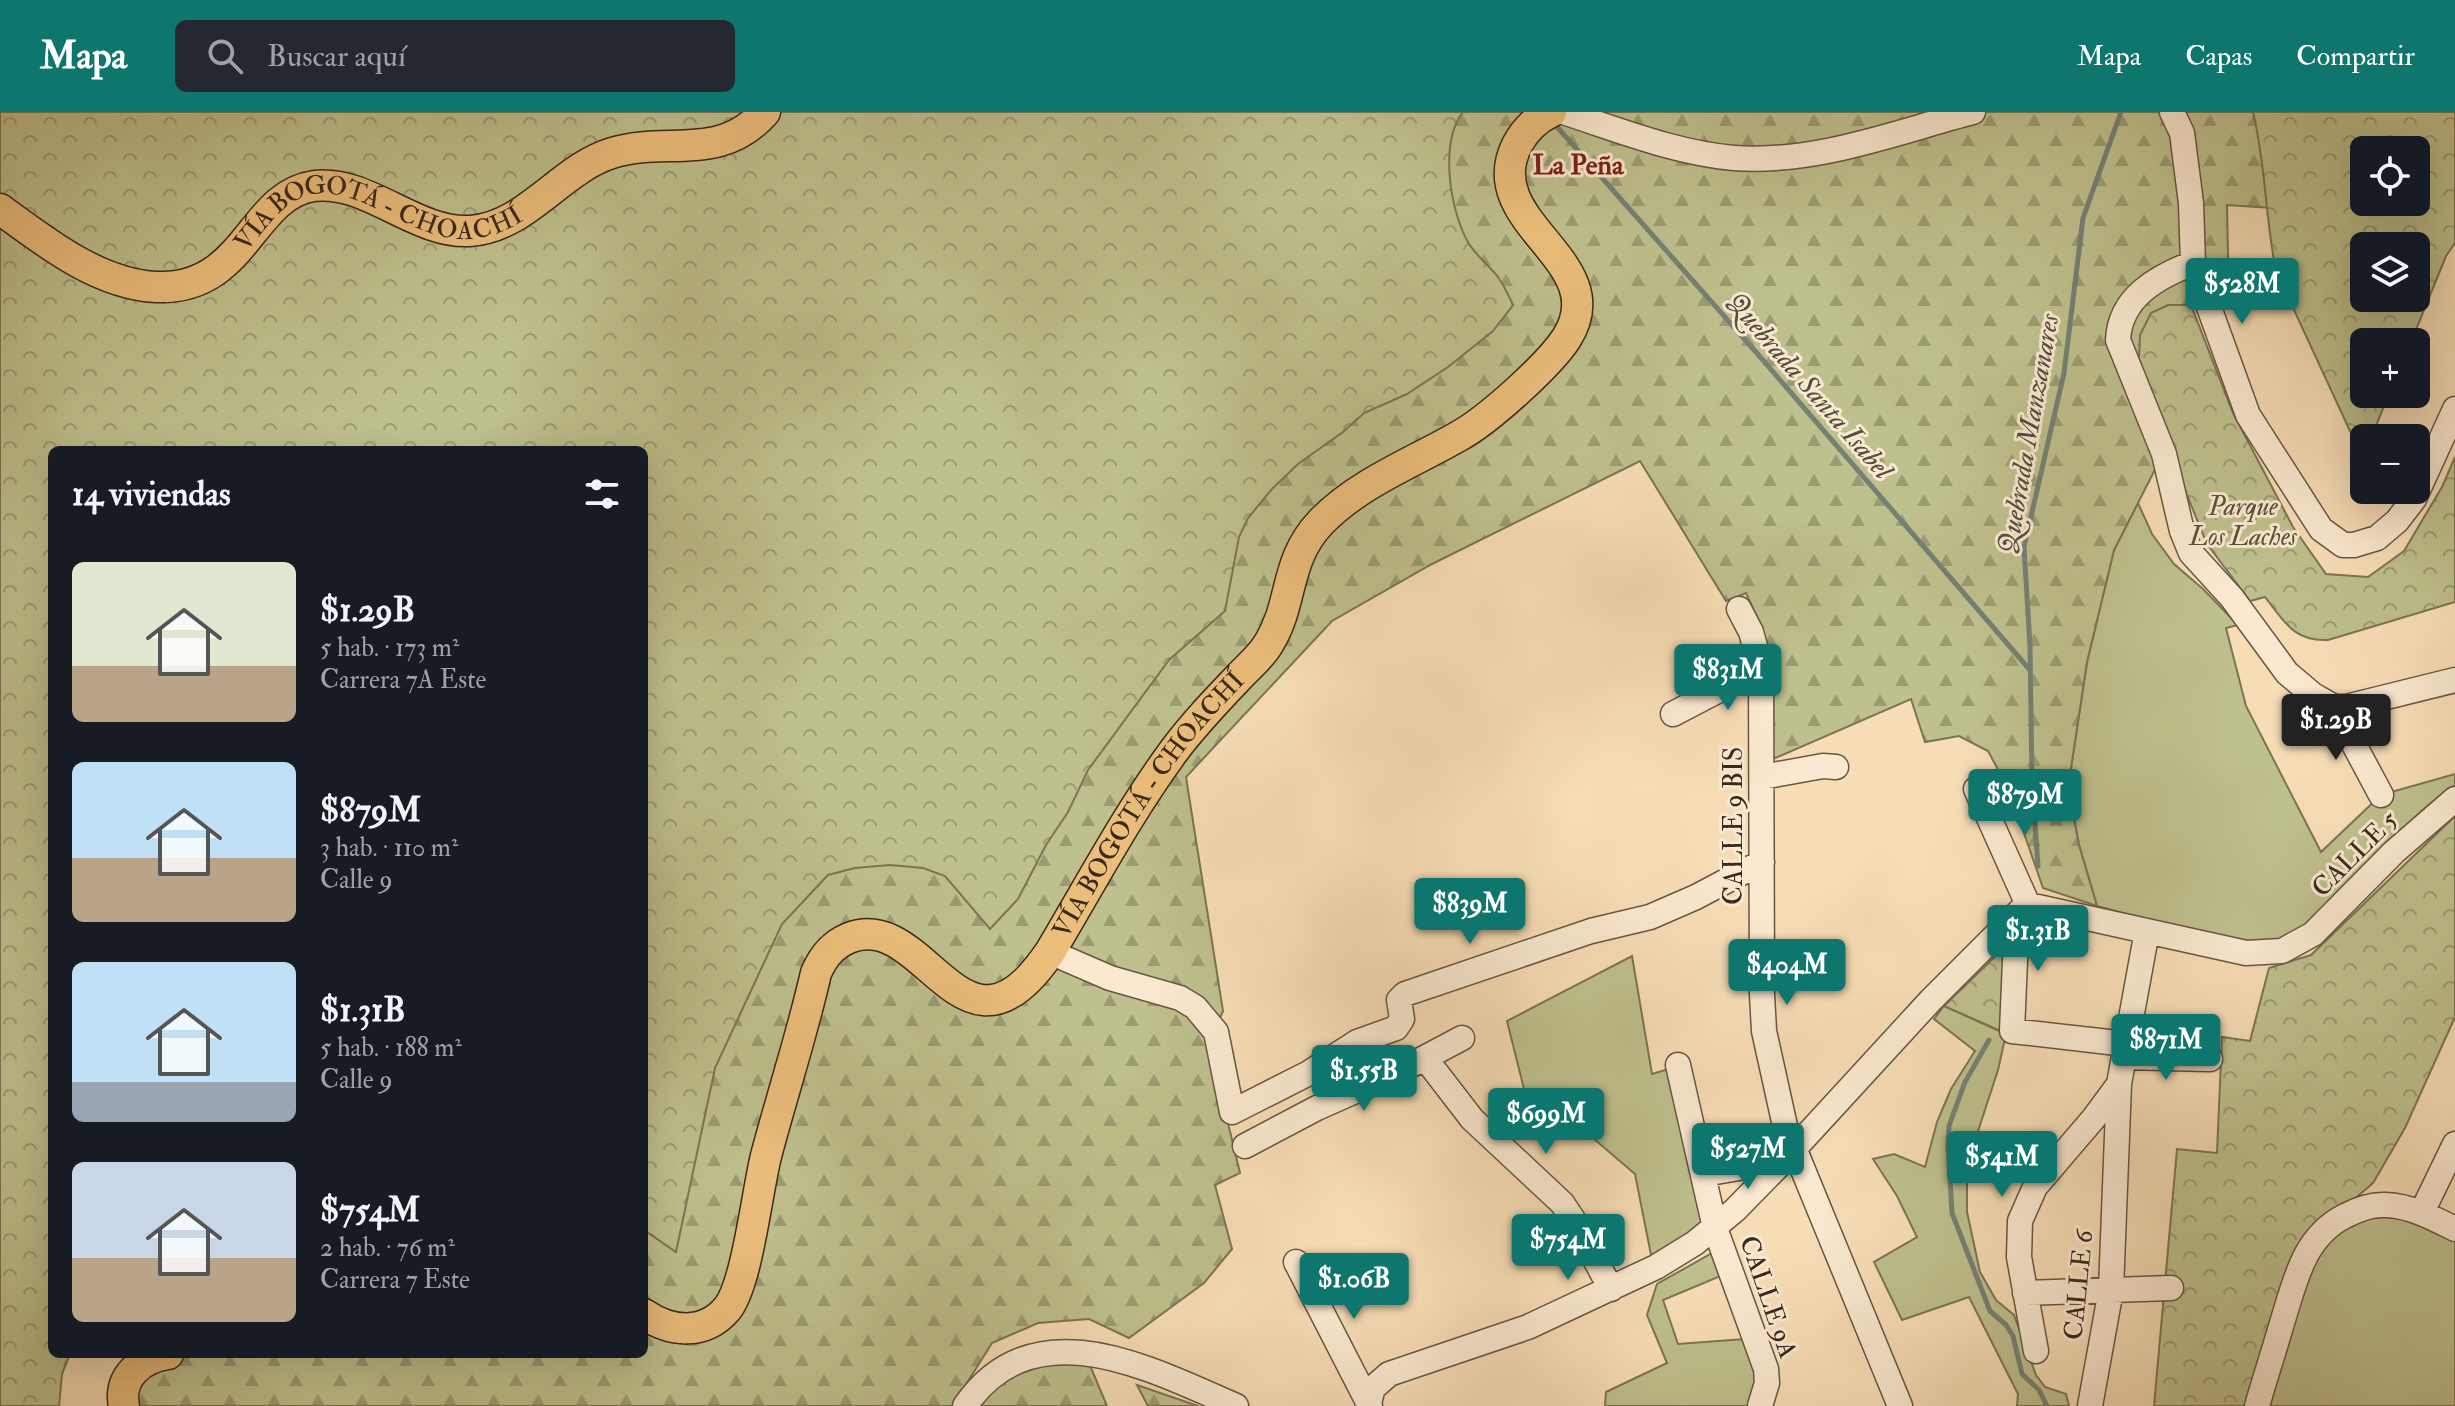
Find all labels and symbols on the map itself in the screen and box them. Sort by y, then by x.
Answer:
district label: La Peña [1533,148,1625,183]
street label: VÍA BOGOTÁ - CHOACHÍ [227,169,530,257]
pin: $528M [2186,258,2298,326]
water label: Quebrada Santa Isabel [1718,285,1901,488]
water label: Quebrada Manzanares [1991,310,2068,557]
park label: Parque Los Laches [2188,491,2298,553]
pin: $831M [1672,644,1784,712]
street label: VÍA BOGOTÁ - CHOACHÍ [1046,663,1252,944]
pin: $1.29B [2271,694,2401,762]
street label: CALLE 9 BIS [1718,747,1750,905]
pin: $879M [1969,769,2081,837]
street label: CALLE 5 [2305,804,2405,904]
pin: $839M [1414,878,1526,946]
pin: $1.31B [1973,905,2103,973]
pin: $404M [1731,939,1843,1007]
pin: $871M [2110,1014,2222,1082]
pin: $1.55B [1299,1045,1429,1113]
pin: $699M [1490,1088,1602,1156]
pin: $527M [1692,1123,1804,1191]
pin: $541M [1946,1131,2058,1199]
pin: $754M [1512,1214,1624,1282]
street label: CALLE 6 [2057,1226,2101,1342]
street label: CALLE 9A [1732,1232,1804,1363]
pin: $1.06B [1289,1253,1419,1321]

